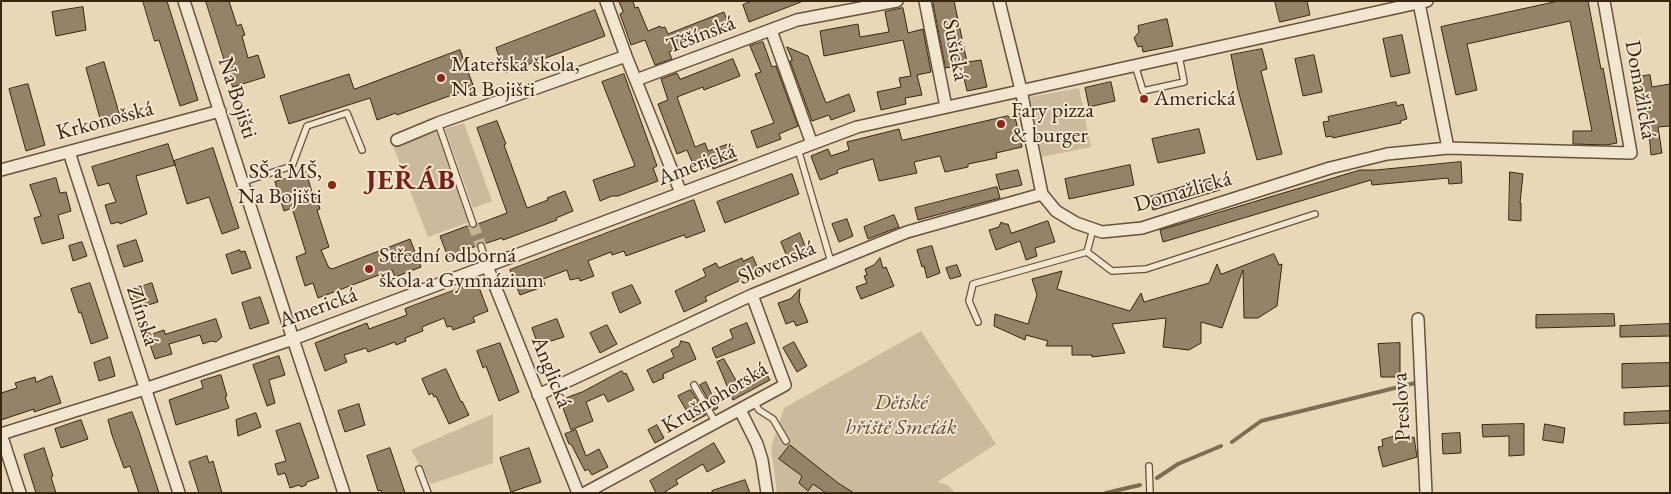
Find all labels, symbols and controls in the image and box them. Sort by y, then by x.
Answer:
street label: Těšínská [663,10,739,60]
street label: Sušická [936,17,974,83]
street label: Domažlická [1618,38,1662,142]
place label: Mateřská škola, Na Bojišti [451,52,580,104]
street label: Na Bojišti [211,54,263,142]
marker: Mateřská škola, Na Bojišti [435,72,447,84]
place label: Americká [1154,86,1236,112]
marker: Americká [1138,93,1150,105]
street label: Krkonošská [54,95,156,147]
place label: Fary pizza & burger [1011,98,1094,150]
marker: Fary pizza & burger [995,118,1007,130]
street label: Americká [654,138,740,192]
place label: SŠ a MŠ, Na Bojišti [238,159,322,210]
district label: JEŘÁB [365,164,457,198]
street label: Domažlická [1131,166,1235,218]
marker: SŠ a MŠ, Na Bojišti [326,179,338,191]
street label: Slovenská [734,235,820,291]
place label: Střední odborná škola a Gymnázium [379,243,544,294]
marker: Střední odborná škola a Gymnázium [363,263,375,275]
street label: Americká [275,282,361,334]
street label: Zlínská [120,283,164,349]
street label: Anglická [525,332,577,412]
street label: Krušnohorská [657,356,773,440]
street label: Preslova [1387,372,1417,442]
park label: Dětské hřiště Smeťák [845,390,957,442]

